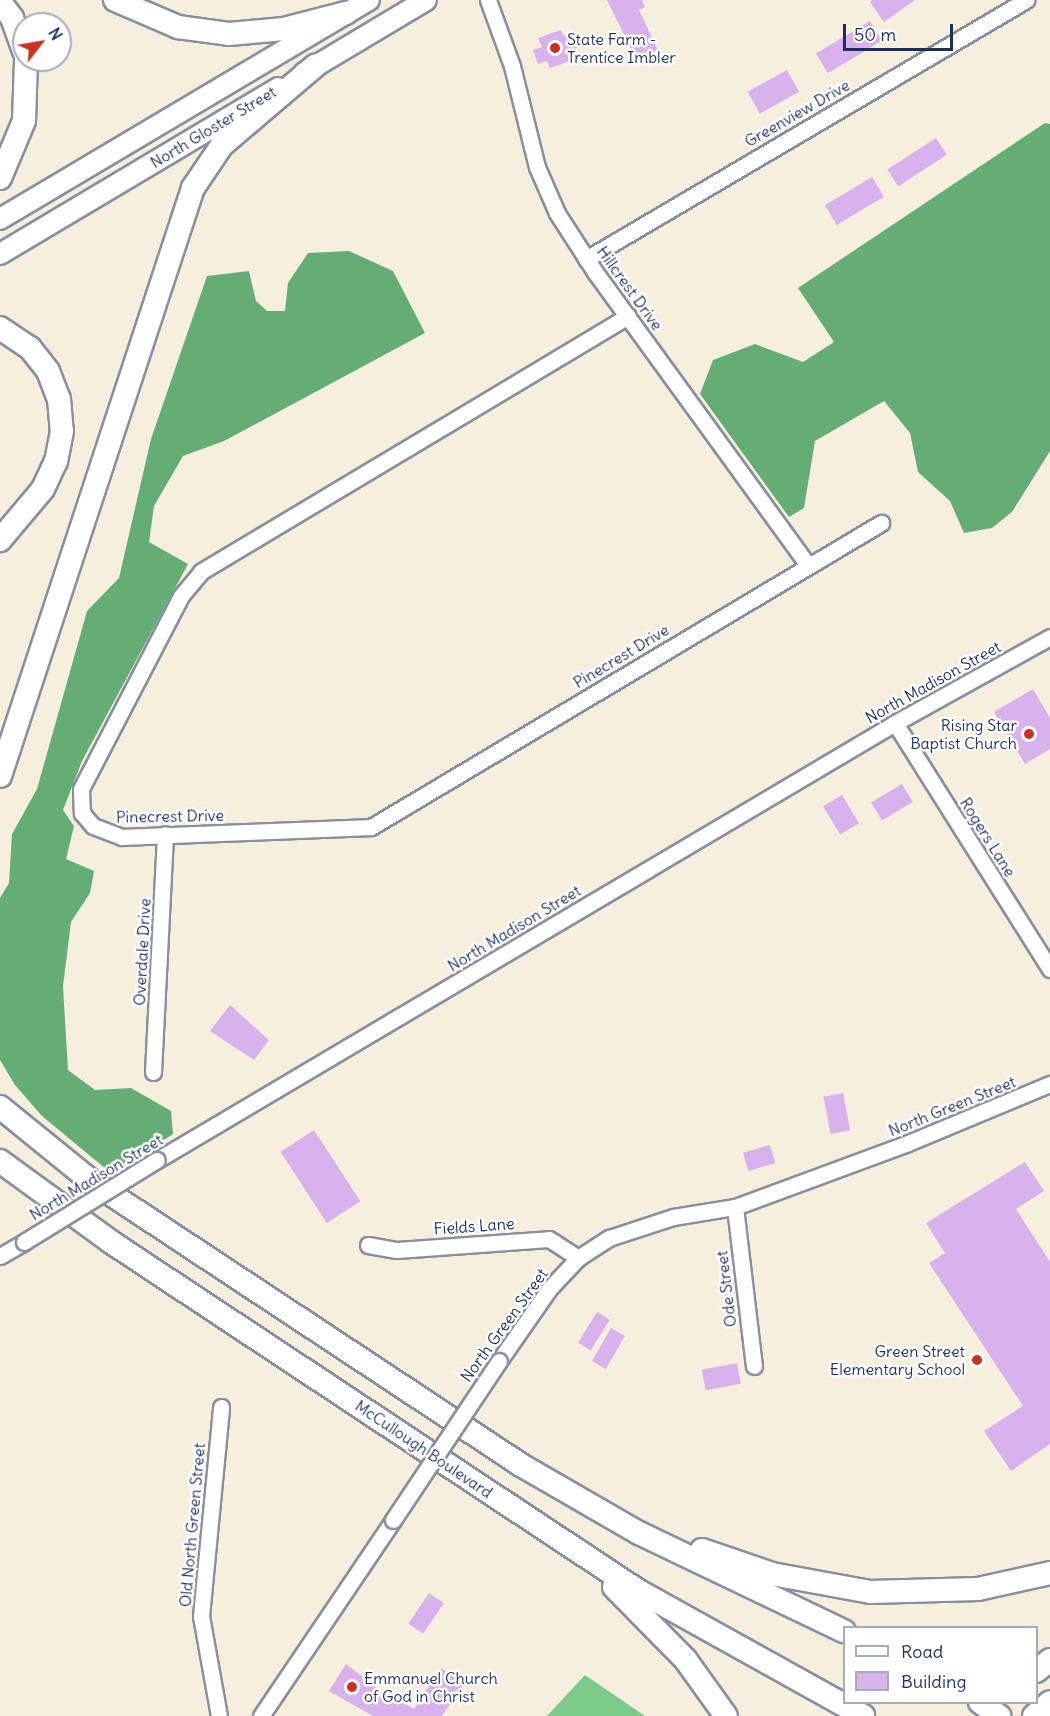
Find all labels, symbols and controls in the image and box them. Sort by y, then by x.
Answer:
north arrow [12,12,72,72]
scale bar [846,12,956,50]
text: 50 m [854,23,896,46]
text: N [44,24,67,44]
place label: State Farm - Trentice Imbler [567,29,676,67]
marker: State Farm - Trentice Imbler [548,41,562,55]
street label: Greenview Drive [741,75,853,151]
street label: North Gloster Street [147,82,279,172]
street label: Hillcrest Drive [593,242,667,334]
street label: Pinecrest Drive [570,620,672,692]
street label: North Madison Street [862,637,1004,727]
place label: Rising Star Baptist Church [910,715,1017,753]
marker: Rising Star Baptist Church [1022,727,1036,741]
street label: Rogers Lane [956,794,1020,880]
street label: Pinecrest Drive [116,805,224,827]
street label: North Madison Street [444,881,584,975]
street label: Overdale Drive [130,898,154,1006]
street label: North Green Street [886,1072,1018,1140]
street label: North Madison Street [26,1130,166,1224]
street label: Fields Lane [433,1214,515,1238]
street label: Ode Street [712,1250,740,1328]
street label: North Green Street [456,1265,552,1385]
place label: Green Street Elementary School [830,1341,965,1379]
marker: Green Street Elementary School [970,1353,984,1367]
street label: McCullough Boulevard [352,1396,496,1502]
street label: Old North Green Street [175,1442,209,1608]
legend [843,1626,1038,1704]
text: Road [901,1640,943,1663]
place label: Emmanuel Church of God in Christ [364,1668,498,1706]
text: Building [901,1670,966,1693]
marker: Emmanuel Church of God in Christ [345,1680,359,1694]

